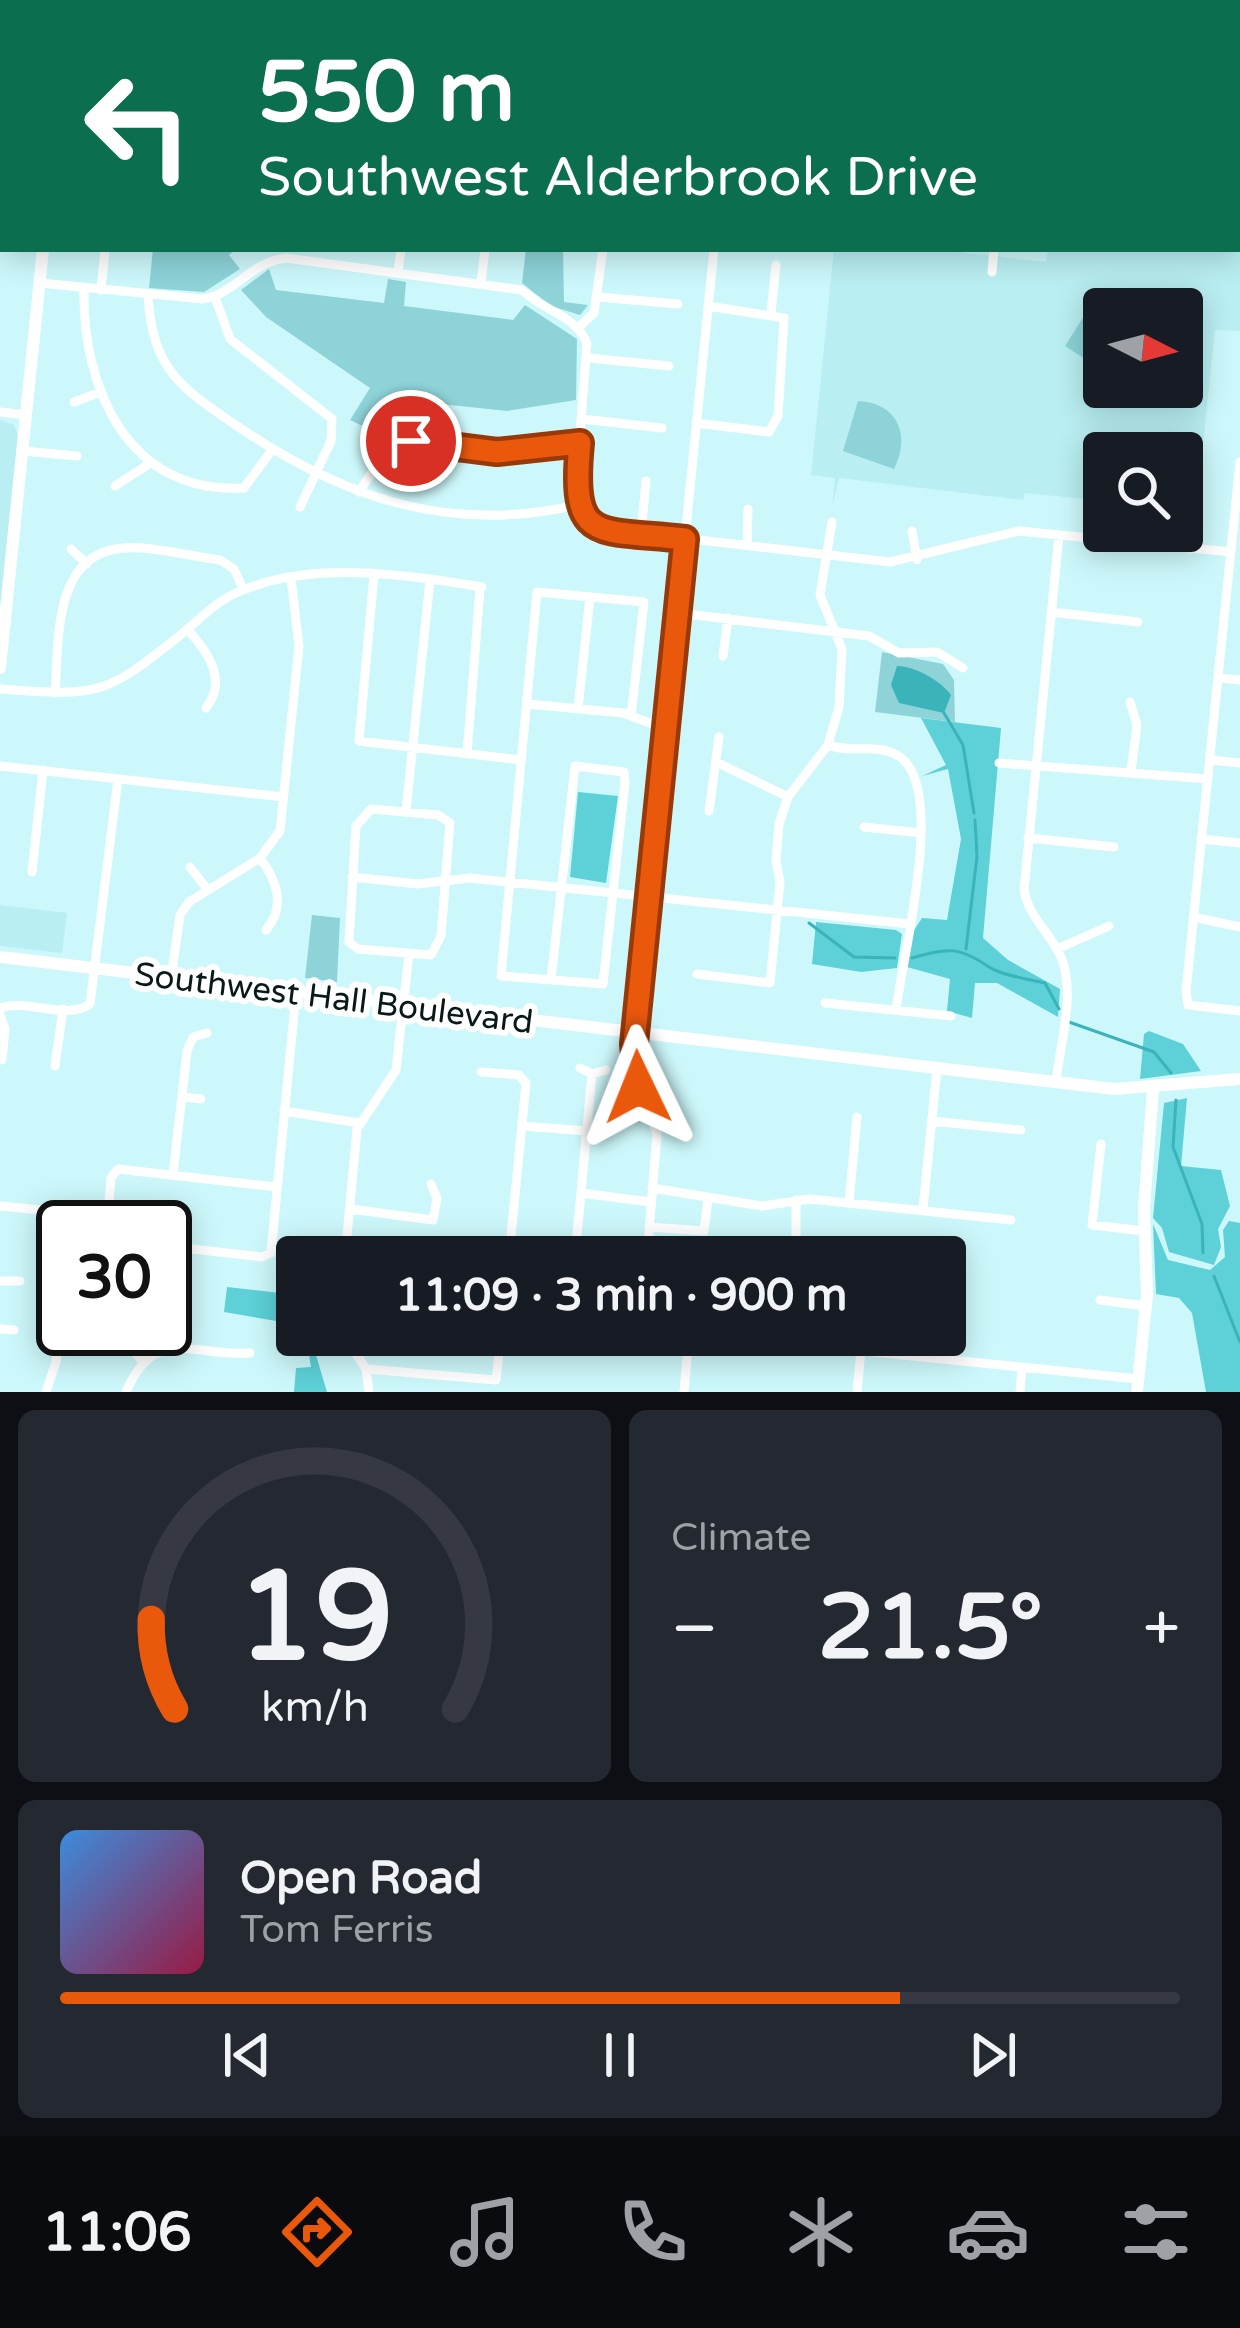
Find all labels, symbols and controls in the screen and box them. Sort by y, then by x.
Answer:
text: 550 m [258,43,515,144]
icon: left [60,48,216,204]
text: Southwest Alderbrook Drive [258,145,978,210]
north arrow [1083,288,1203,408]
map controls [1083,288,1203,552]
pin [360,390,462,492]
icon: arrive [378,408,444,474]
button: search [1083,432,1203,552]
street label: Southwest Hall Boulevard [132,955,535,1042]
position arrow [575,1024,701,1150]
speed limit sign: 30 [36,1200,192,1356]
text: 11:09 · 3 min · 900 m [395,1269,847,1323]
text: Climate [671,1514,811,1561]
text: 19 [236,1543,393,1694]
text: 21.5° [818,1574,1043,1683]
text: − [671,1589,718,1669]
text: + [1143,1589,1180,1669]
text: km/h [261,1682,368,1733]
text: Open Road [240,1852,482,1906]
text: Tom Ferris [240,1906,433,1953]
icon: previous [214,2022,280,2088]
icon: pause [587,2022,653,2088]
icon: next [960,2022,1026,2088]
icon: directions [275,2190,359,2274]
icon: music [443,2190,527,2274]
icon: phone [611,2190,695,2274]
icon: climate [779,2190,863,2274]
icon: car [946,2190,1030,2274]
icon: filters [1114,2190,1198,2274]
text: 11:06 [42,2200,192,2265]

